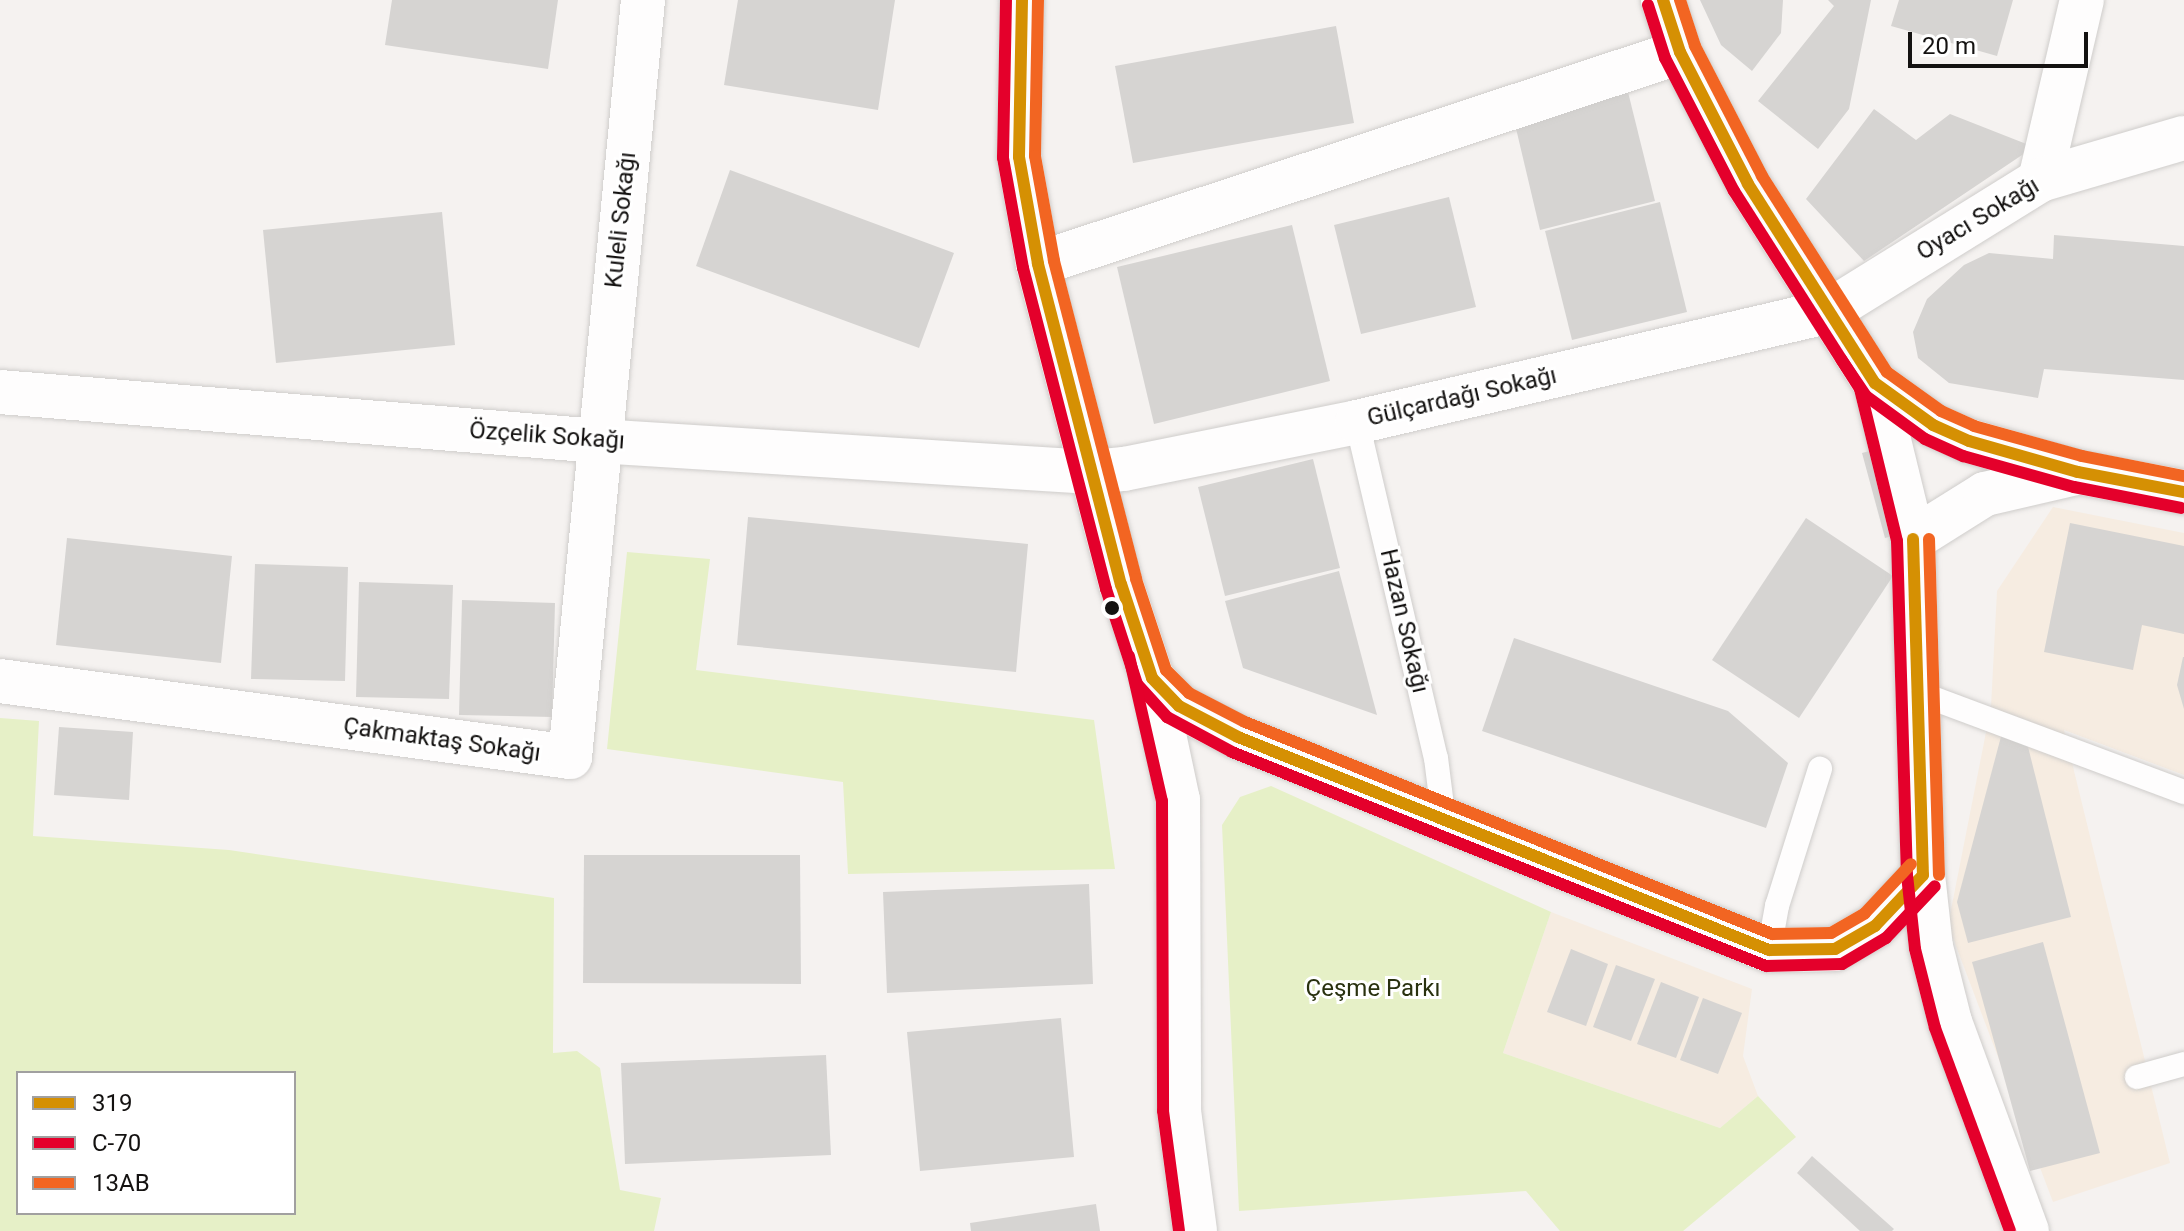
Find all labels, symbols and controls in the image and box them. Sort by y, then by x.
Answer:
scale bar [1912,16,2092,66]
text: 20 m [1922,32,1976,60]
street label: Kuleli Sokağı [600,150,642,290]
street label: Oyacı Sokağı [1912,171,2044,267]
street label: Gülçardağı Sokağı [1365,361,1559,433]
street label: Özçelik Sokağı [468,416,626,456]
street label: Hazan Sokağı [1373,546,1435,696]
unlabelled marker [1104,600,1120,616]
street label: Çakmaktaş Sokağı [342,712,542,768]
park label: Çeşme Parkı [1306,975,1440,1003]
legend [16,1071,296,1215]
text: 319 [92,1089,132,1117]
text: C-70 [92,1129,141,1157]
text: 13AB [92,1169,150,1197]

